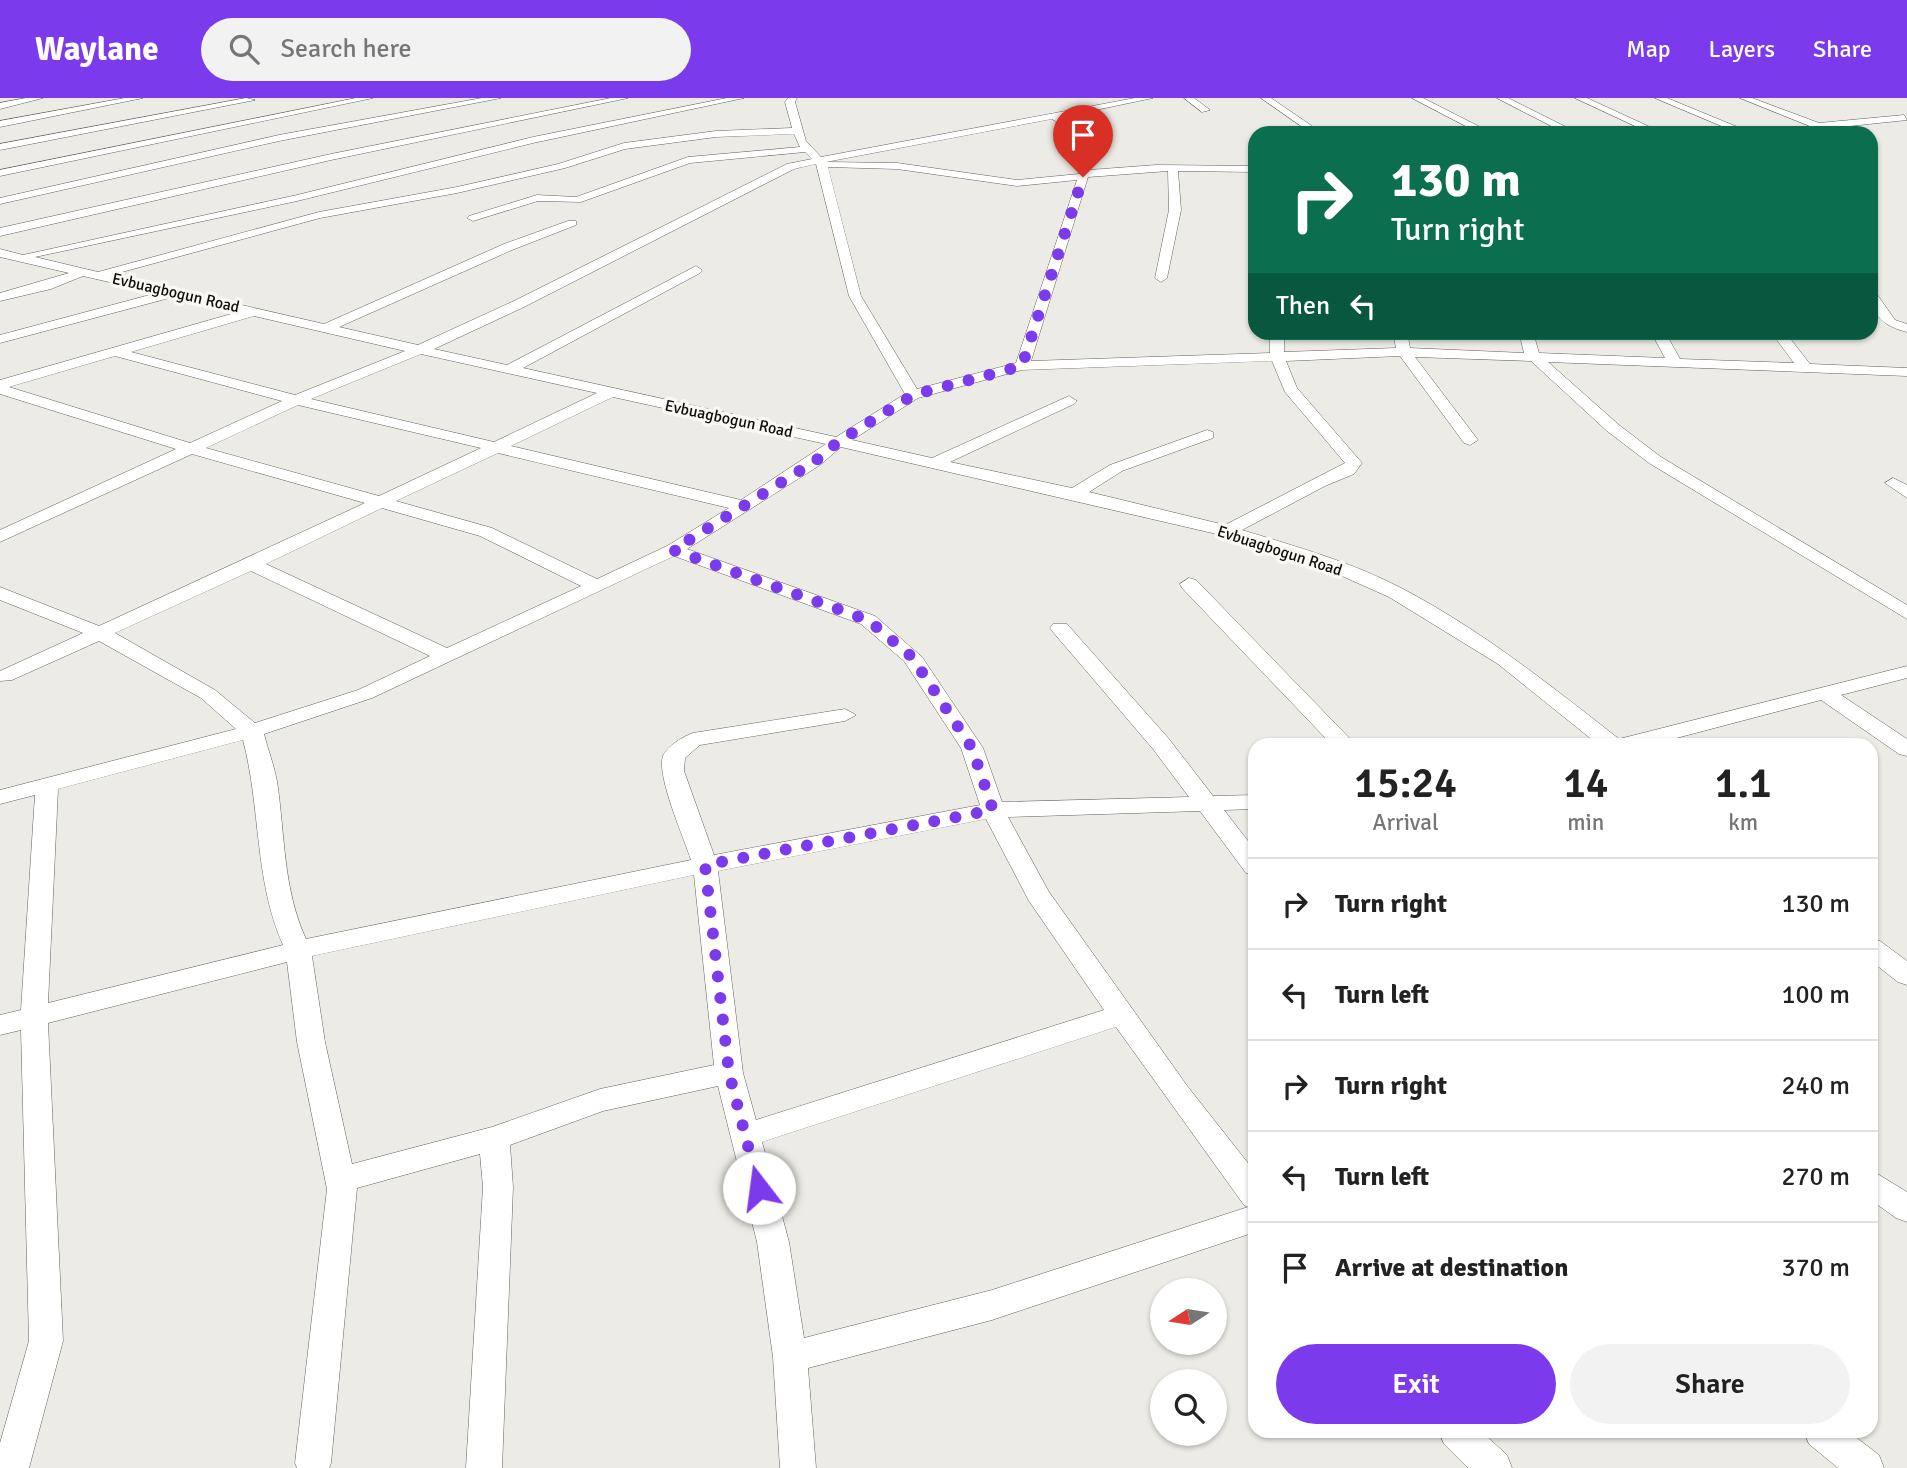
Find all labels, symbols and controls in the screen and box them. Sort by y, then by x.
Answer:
search box [201,18,691,81]
text: Waylane [35,29,159,70]
icon: search [225,30,263,68]
text: Search here [281,33,412,65]
text: Map [1626,34,1671,64]
text: Layers [1709,34,1775,64]
text: Share [1813,34,1872,64]
pin [1053,105,1113,177]
icon: arrive [1064,116,1102,154]
text: 130 m [1391,150,1521,210]
icon: right [1276,154,1367,245]
text: Turn right [1391,210,1524,249]
street label: Evbuagbogun Road [110,269,241,317]
icon: left [1344,287,1382,325]
text: Then [1276,290,1330,322]
street label: Evbuagbogun Road [663,396,795,442]
street label: Evbuagbogun Road [1215,521,1345,581]
text: 15:24 [1354,758,1457,809]
text: 14 [1563,758,1609,809]
text: 1.1 [1715,758,1772,809]
text: Arrival [1372,808,1439,837]
text: min [1567,808,1604,837]
text: km [1728,808,1758,837]
icon: right [1276,885,1314,923]
text: Turn right [1335,888,1447,920]
text: 130 m [1781,888,1850,920]
icon: left [1276,976,1314,1014]
text: Turn left [1335,979,1429,1011]
text: 100 m [1781,979,1850,1011]
icon: right [1276,1067,1314,1105]
text: Turn right [1335,1070,1447,1102]
text: 240 m [1781,1070,1850,1102]
position arrow [722,1151,796,1225]
icon: left [1276,1158,1314,1196]
text: Turn left [1335,1161,1429,1193]
text: 270 m [1781,1161,1850,1193]
icon: arrive [1276,1249,1314,1287]
text: Arrive at destination [1335,1252,1568,1284]
text: 370 m [1781,1252,1850,1284]
north arrow [1150,1278,1227,1354]
map controls [1150,1278,1227,1446]
button: Exit [1276,1344,1556,1424]
button: Share [1570,1344,1850,1424]
button: search [1150,1369,1227,1446]

